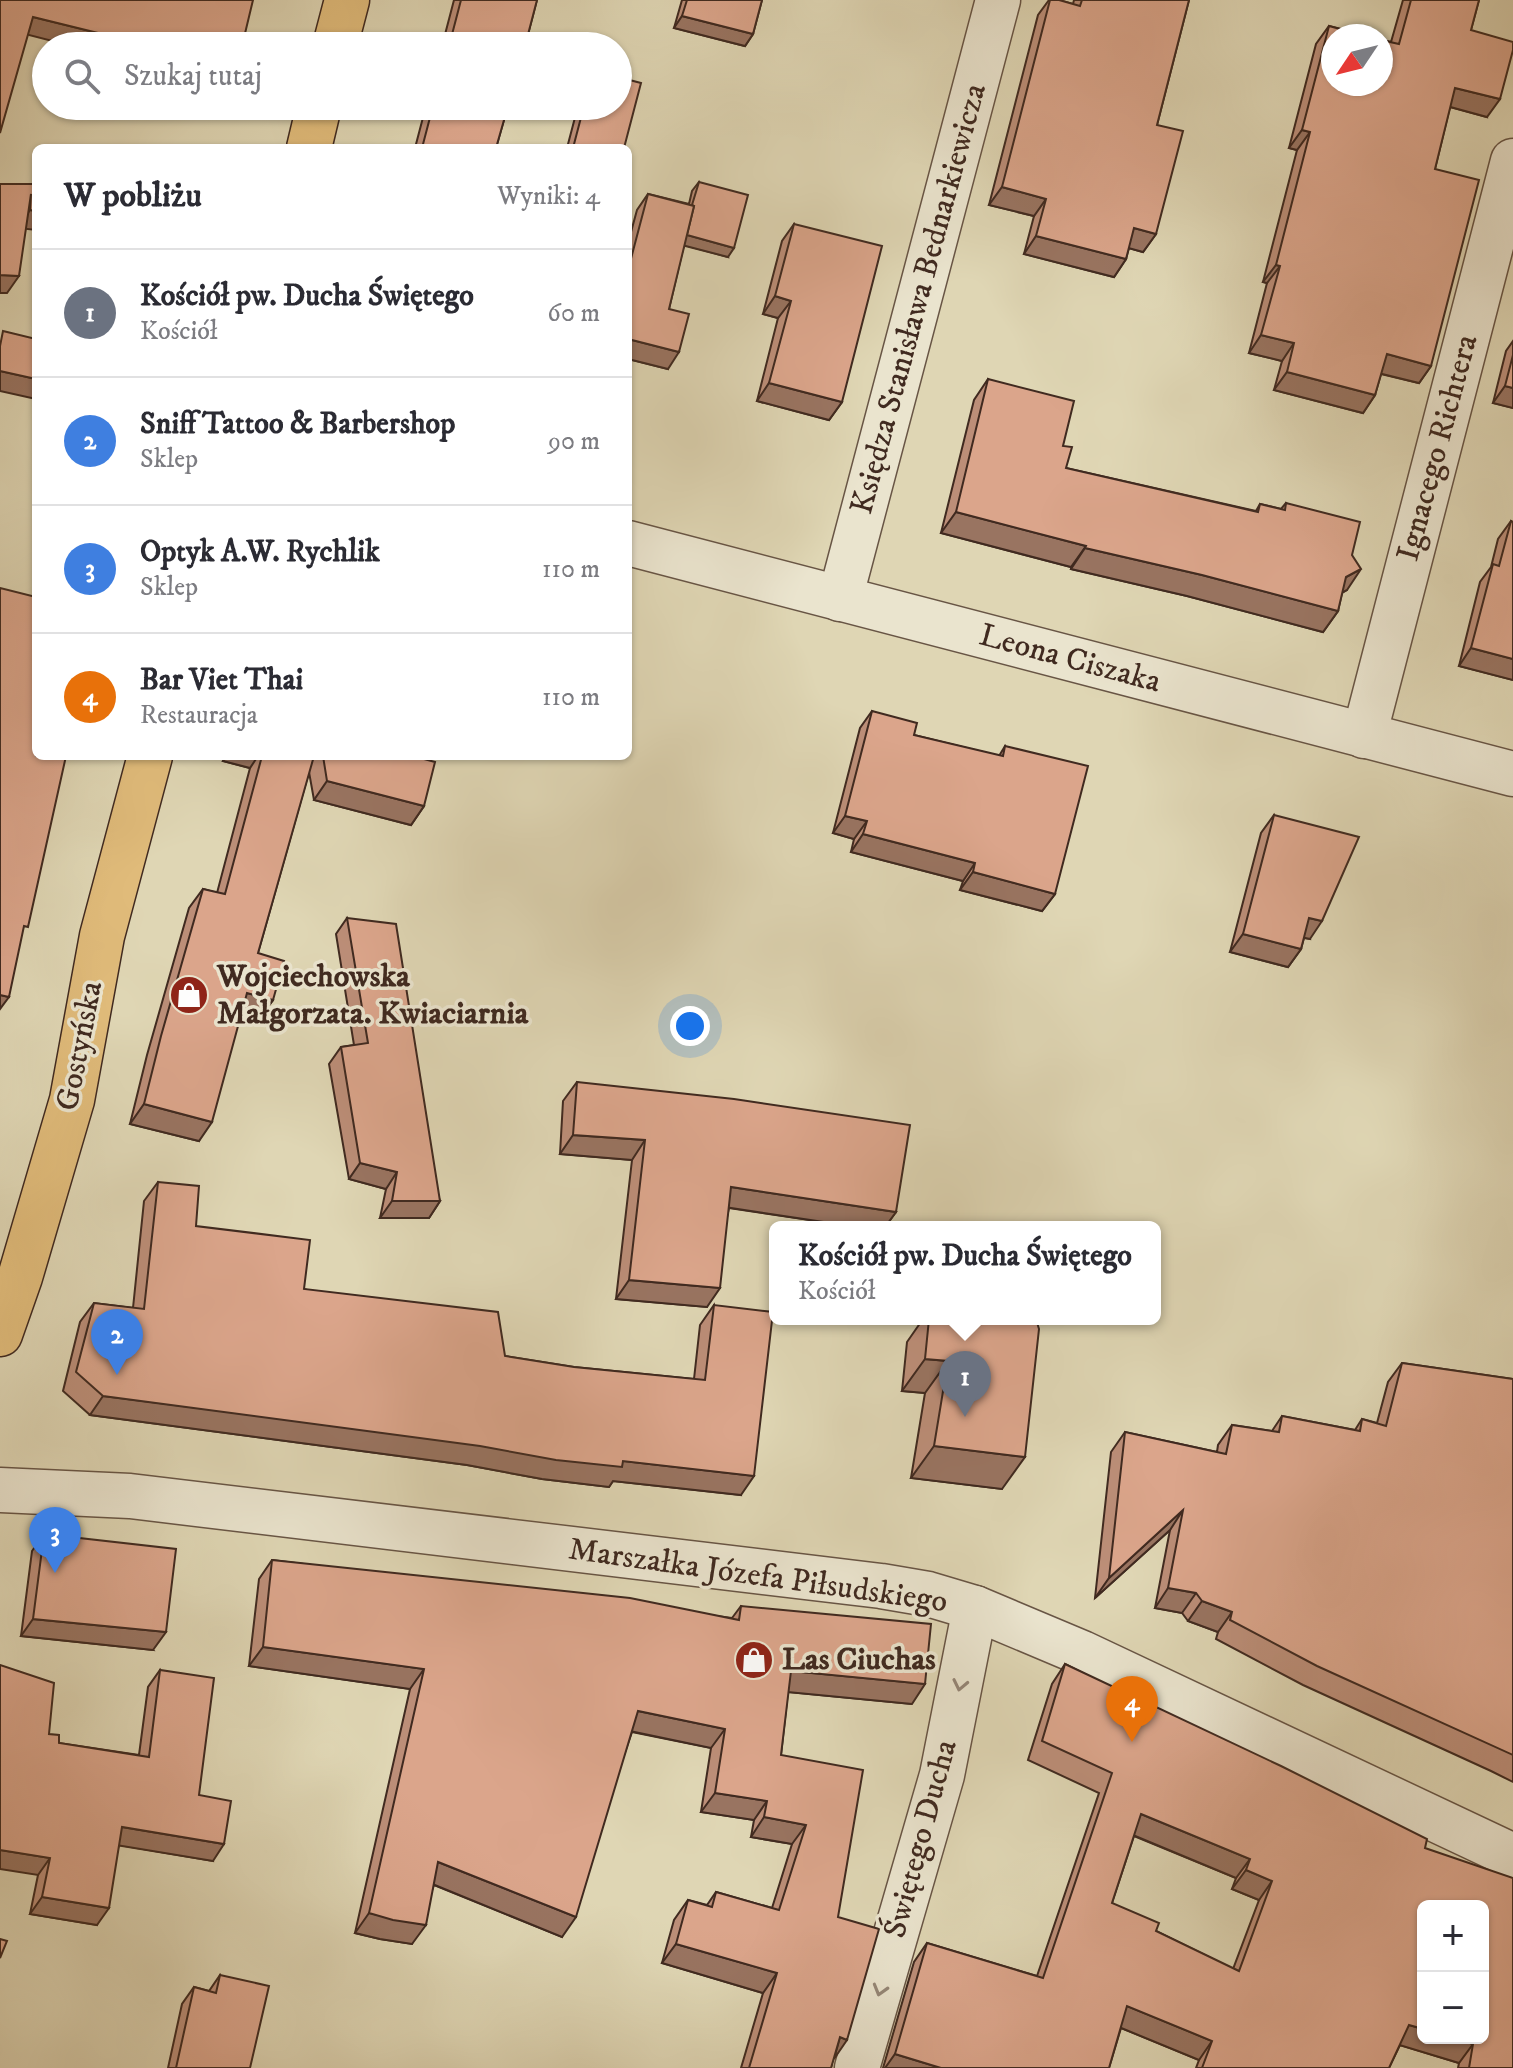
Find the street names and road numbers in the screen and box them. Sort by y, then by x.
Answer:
street label: Księdza Stanisława Bednarkiewicza [842,79,996,519]
street label: Ignacego Richtera [1389,330,1488,566]
street label: Leona Ciszaka [975,616,1165,702]
street label: Gostyńska [48,978,112,1114]
street label: Marszałka Józefa Piłsudskiego [566,1530,950,1622]
street label: Świętego Ducha [875,1735,967,1942]

